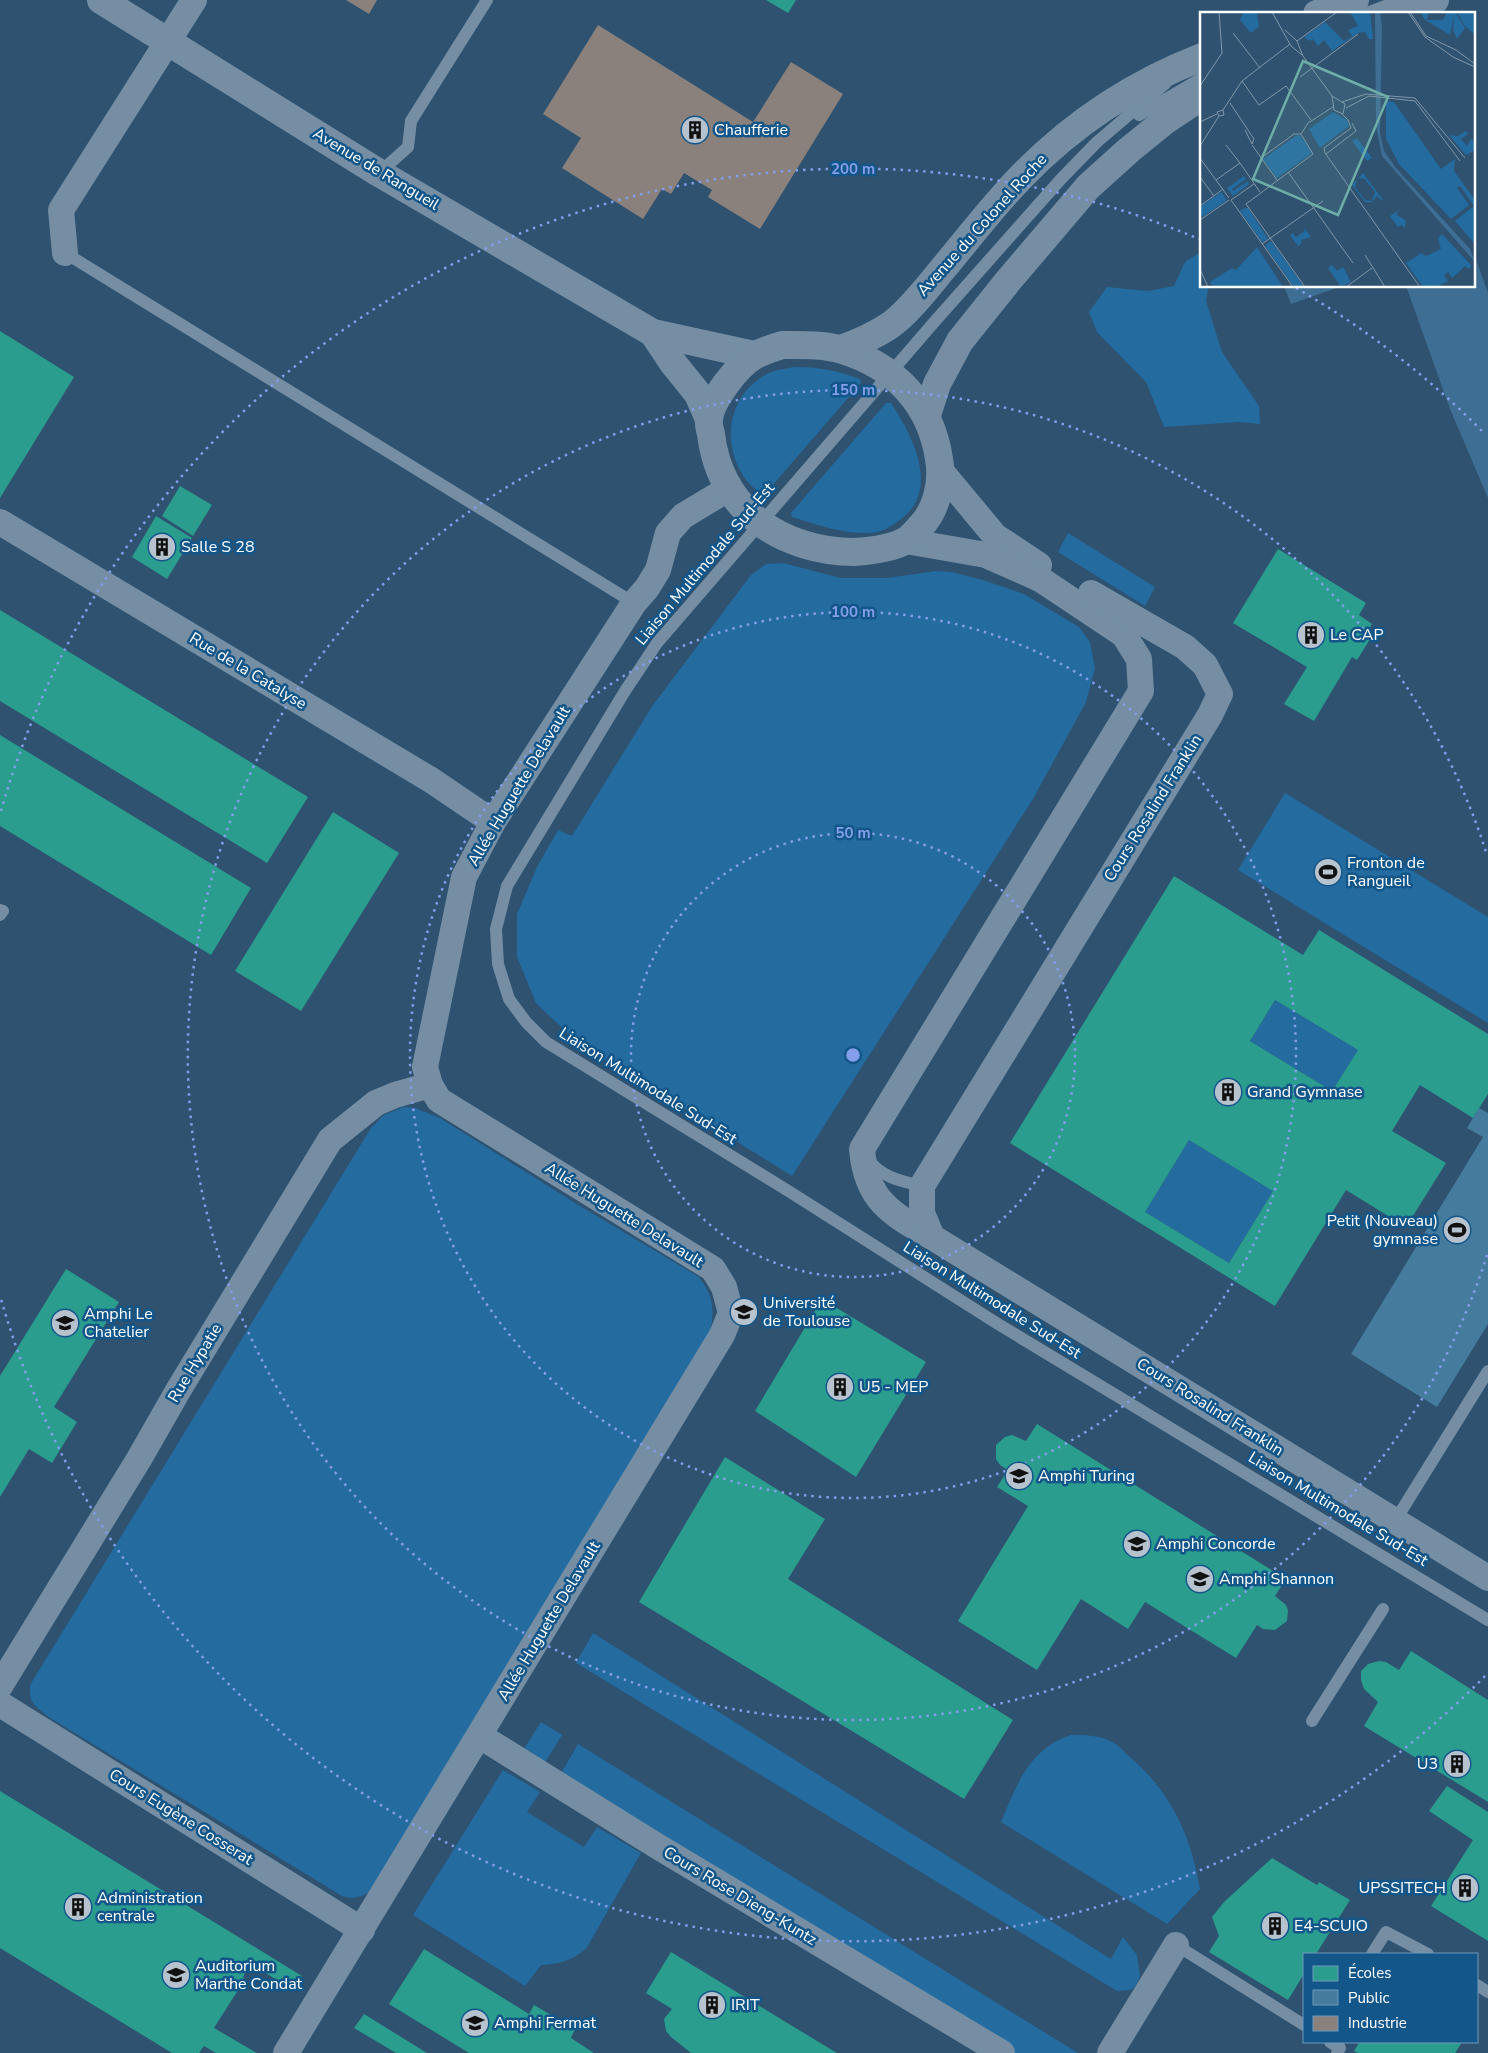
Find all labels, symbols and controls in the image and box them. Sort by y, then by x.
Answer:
inset map [1200,12,1476,288]
building icon: Chaufferie [680,115,710,145]
place label: Chaufferie [714,119,788,141]
street label: Avenue de Rangueil [309,122,444,216]
street label: Avenue du Colonel Roche [912,149,1052,301]
text: 200 m [831,159,875,179]
text: 150 m [831,380,875,400]
street label: Liaison Multimodale Sud-Est [630,478,780,650]
building icon: Salle S 28 [147,532,177,562]
place label: Salle S 28 [181,536,255,558]
text: 100 m [831,602,875,622]
building icon: Le CAP [1296,620,1326,650]
place label: Le CAP [1330,624,1384,646]
street label: Rue de la Catalyse [185,627,311,715]
street label: Allée Huguette Delavault [462,702,576,870]
street label: Cours Rosalind Franklin [1099,730,1207,886]
text: 50 m [835,823,871,843]
place label: Fronton de Rangueil [1347,852,1425,892]
sports icon: Fronton de Rangueil [1313,857,1343,887]
street label: Liaison Multimodale Sud-Est [555,1022,742,1150]
centre of rings [844,1046,862,1064]
building icon: Grand Gymnase [1213,1077,1243,1107]
place label: Grand Gymnase [1247,1081,1363,1103]
street label: Allée Huguette Delavault [541,1157,708,1273]
place label: Petit (Nouveau) gymnase [1327,1210,1438,1250]
sports icon: Petit (Nouveau) gymnase [1442,1215,1472,1245]
street label: Liaison Multimodale Sud-Est [899,1236,1086,1364]
place label: Université de Toulouse [763,1292,850,1332]
school or university icon: Université de Toulouse [729,1297,759,1327]
place label: Amphi Le Chatelier [84,1303,153,1343]
school or university icon: Amphi Le Chatelier [50,1308,80,1338]
street label: Rue Hypatie [163,1319,227,1407]
street label: Cours Rosalind Franklin [1132,1353,1288,1461]
building icon: U5 - MEP [825,1372,855,1402]
place label: U5 - MEP [859,1376,928,1398]
street label: Liaison Multimodale Sud-Est [1244,1447,1432,1572]
school or university icon: Amphi Turing [1004,1461,1034,1491]
place label: Amphi Turing [1038,1465,1135,1487]
school or university icon: Amphi Concorde [1122,1529,1152,1559]
place label: Amphi Concorde [1156,1533,1275,1555]
street label: Allée Huguette Delavault [492,1537,606,1705]
school or university icon: Amphi Shannon [1185,1564,1215,1594]
place label: Amphi Shannon [1219,1568,1334,1590]
building icon: U3 [1442,1749,1472,1779]
place label: U3 [1417,1753,1438,1775]
street label: Cours Eugène Cosserat [105,1764,258,1871]
street label: Cours Rose Dieng-Kuntz [659,1841,821,1951]
building icon: UPSSITECH [1450,1873,1480,1903]
place label: UPSSITECH [1359,1877,1446,1899]
place label: Administration centrale [97,1887,203,1927]
building icon: Administration centrale [63,1892,93,1922]
building icon: E4-SCUIO [1260,1911,1290,1941]
place label: E4-SCUIO [1294,1915,1368,1937]
legend [1303,1953,1478,2043]
place label: Auditorium Marthe Condat [195,1955,303,1995]
school or university icon: Auditorium Marthe Condat [161,1960,191,1990]
text: Écoles [1348,1963,1391,1983]
text: Public [1348,1988,1389,2008]
building icon: IRIT [697,1990,727,2020]
place label: IRIT [731,1994,760,2016]
school or university icon: Amphi Fermat [460,2008,490,2038]
place label: Amphi Fermat [494,2012,596,2034]
text: Industrie [1348,2013,1407,2033]

